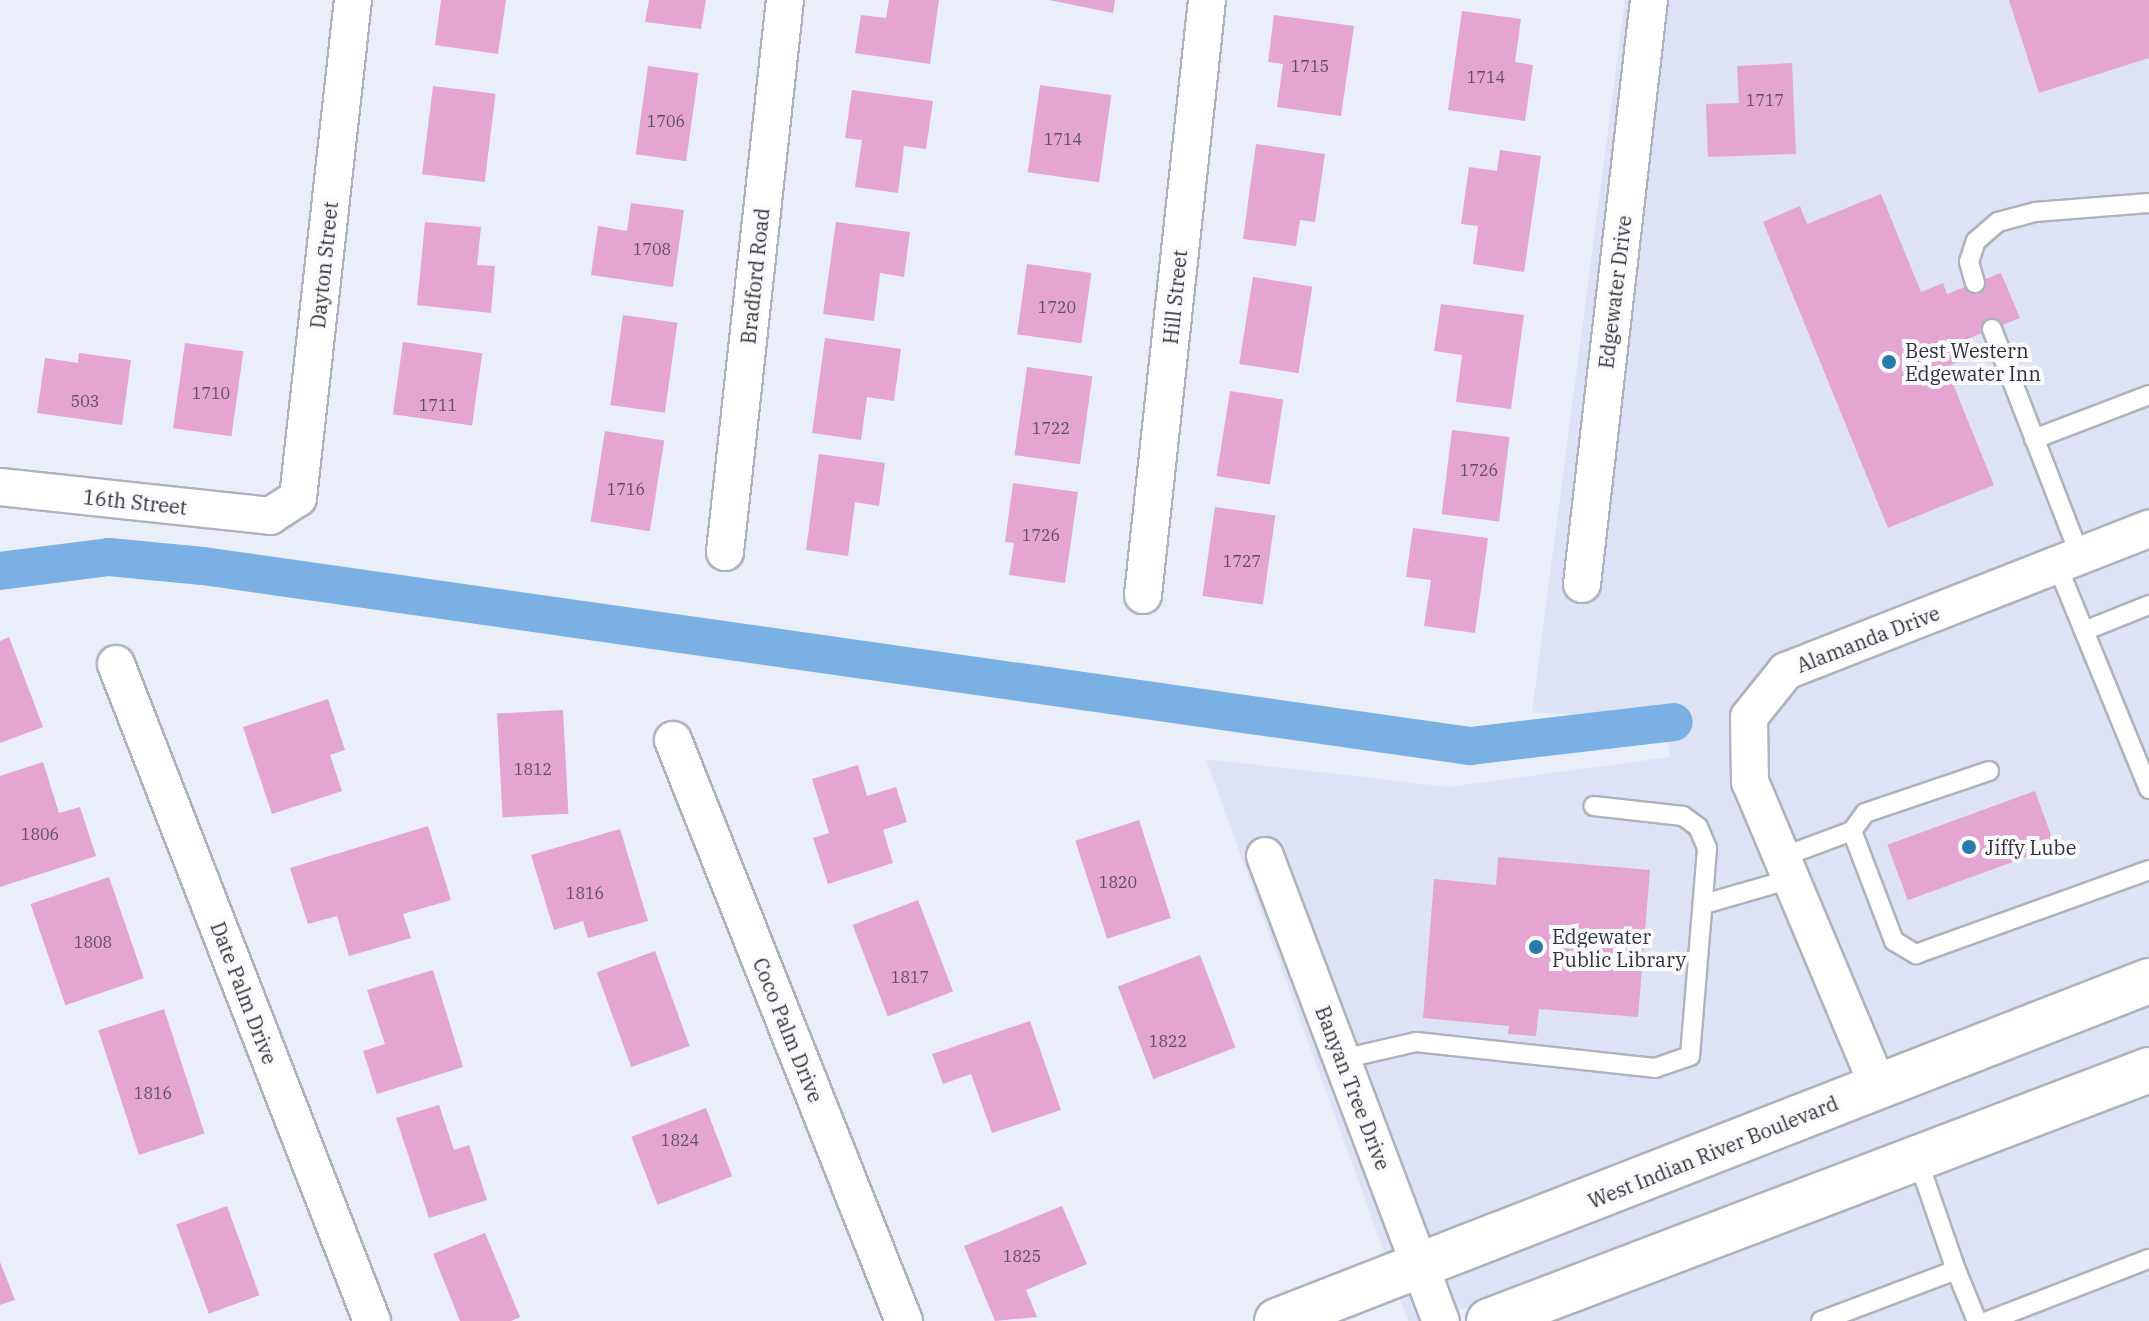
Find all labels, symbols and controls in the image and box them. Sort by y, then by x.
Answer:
house number: 1715 [1291,56,1329,76]
house number: 1714 [1467,67,1505,87]
house number: 1717 [1746,90,1784,110]
house number: 1706 [647,111,685,131]
house number: 1714 [1044,129,1082,149]
street label: Dayton Street [305,200,343,330]
street label: Bradford Road [736,207,774,345]
street label: Edgewater Drive [1594,214,1636,370]
house number: 1708 [633,239,671,259]
street label: Hill Street [1158,249,1192,345]
house number: 1720 [1038,297,1076,317]
place label: Best Western Edgewater Inn [1905,338,2041,385]
marker: Best Western Edgewater Inn [1880,353,1898,371]
house number: 1710 [192,383,230,403]
house number: 503 [71,391,99,411]
house number: 1711 [419,395,457,415]
house number: 1722 [1032,418,1070,438]
house number: 1726 [1460,460,1498,480]
house number: 1716 [607,479,645,499]
street label: 16th Street [82,485,188,519]
house number: 1726 [1022,525,1060,545]
house number: 1727 [1223,551,1261,571]
street label: Alamanda Drive [1793,601,1943,677]
house number: 1812 [514,759,552,779]
house number: 1806 [21,824,59,844]
place label: Jiffy Lube [1985,835,2076,859]
marker: Jiffy Lube [1960,838,1978,856]
house number: 1820 [1099,872,1137,892]
house number: 1816 [566,883,604,903]
street label: Date Palm Drive [206,918,282,1068]
place label: Edgewater Public Library [1552,924,1686,971]
house number: 1808 [74,932,112,952]
marker: Edgewater Public Library [1527,938,1545,956]
street label: Coco Palm Drive [748,954,828,1106]
house number: 1817 [891,967,929,987]
street label: Banyan Tree Drive [1311,1003,1395,1173]
house number: 1822 [1149,1031,1187,1051]
house number: 1816 [134,1083,172,1103]
street label: West Indian River Boulevard [1584,1091,1842,1213]
house number: 1824 [661,1130,699,1150]
house number: 1825 [1003,1246,1041,1266]

